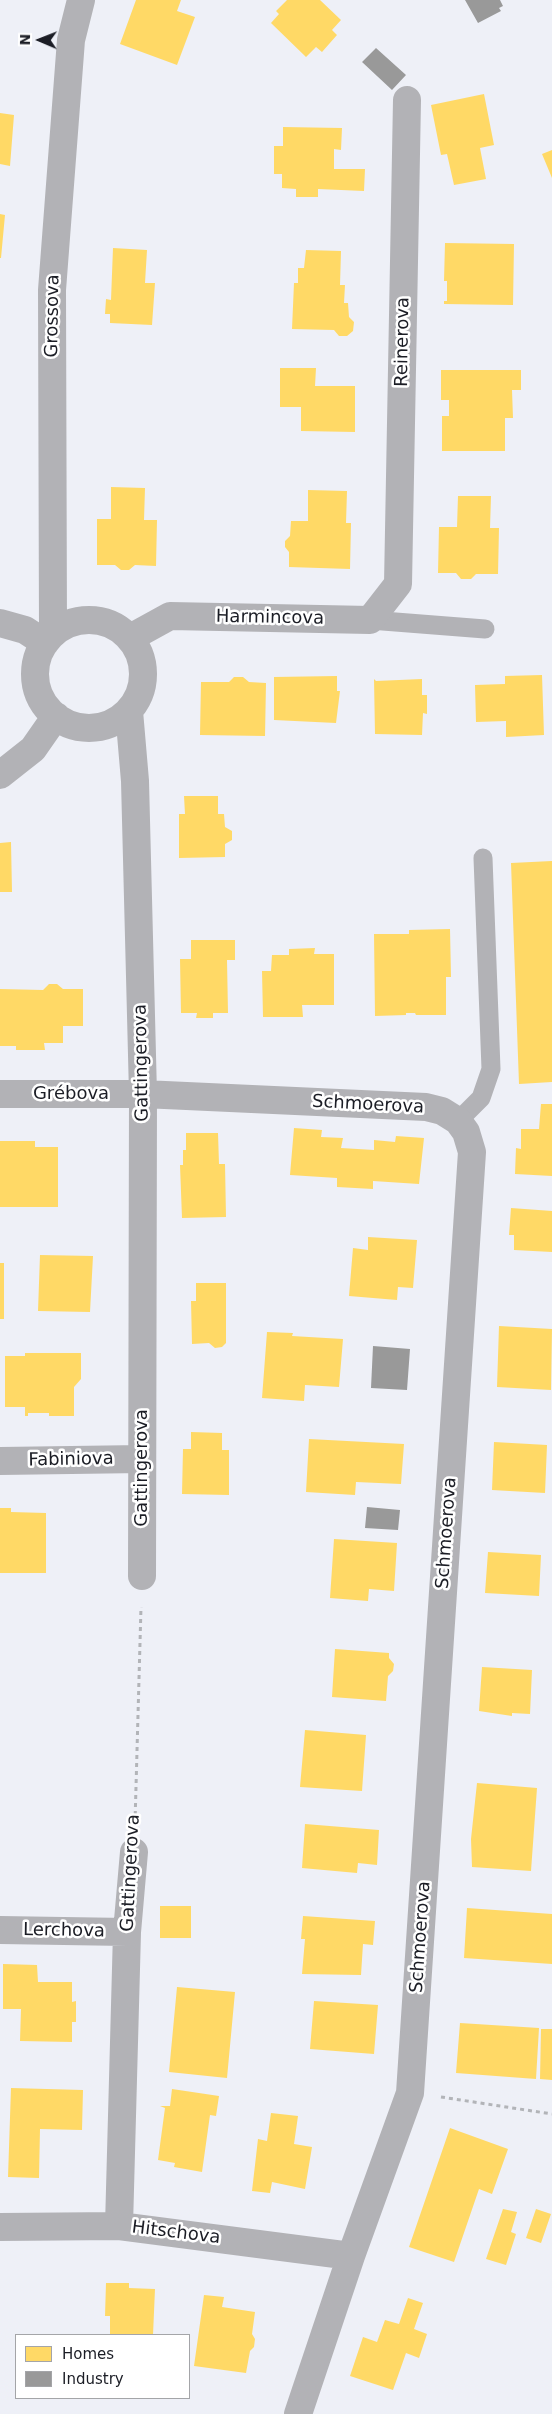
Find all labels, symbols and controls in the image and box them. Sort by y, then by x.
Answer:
north arrow [15,15,65,65]
text: N [17,34,33,46]
street label: Grossova [41,274,65,358]
street label: Reinerova [391,297,415,387]
street label: Harmincova [216,606,324,630]
street label: Gattingerova [130,1004,154,1122]
street label: Grébova [33,1083,109,1105]
street label: Schmoerova [311,1091,425,1119]
street label: Gattingerova [131,1409,153,1527]
street label: Fabiniova [28,1448,114,1472]
street label: Schmoerova [432,1476,462,1590]
street label: Gattingerova [117,1814,145,1932]
street label: Schmoerova [406,1880,436,1994]
street label: Lerchova [23,1919,105,1943]
street label: Hitschova [131,2217,221,2249]
legend [15,2334,190,2399]
text: Homes [62,2345,114,2363]
text: Industry [62,2370,124,2388]

